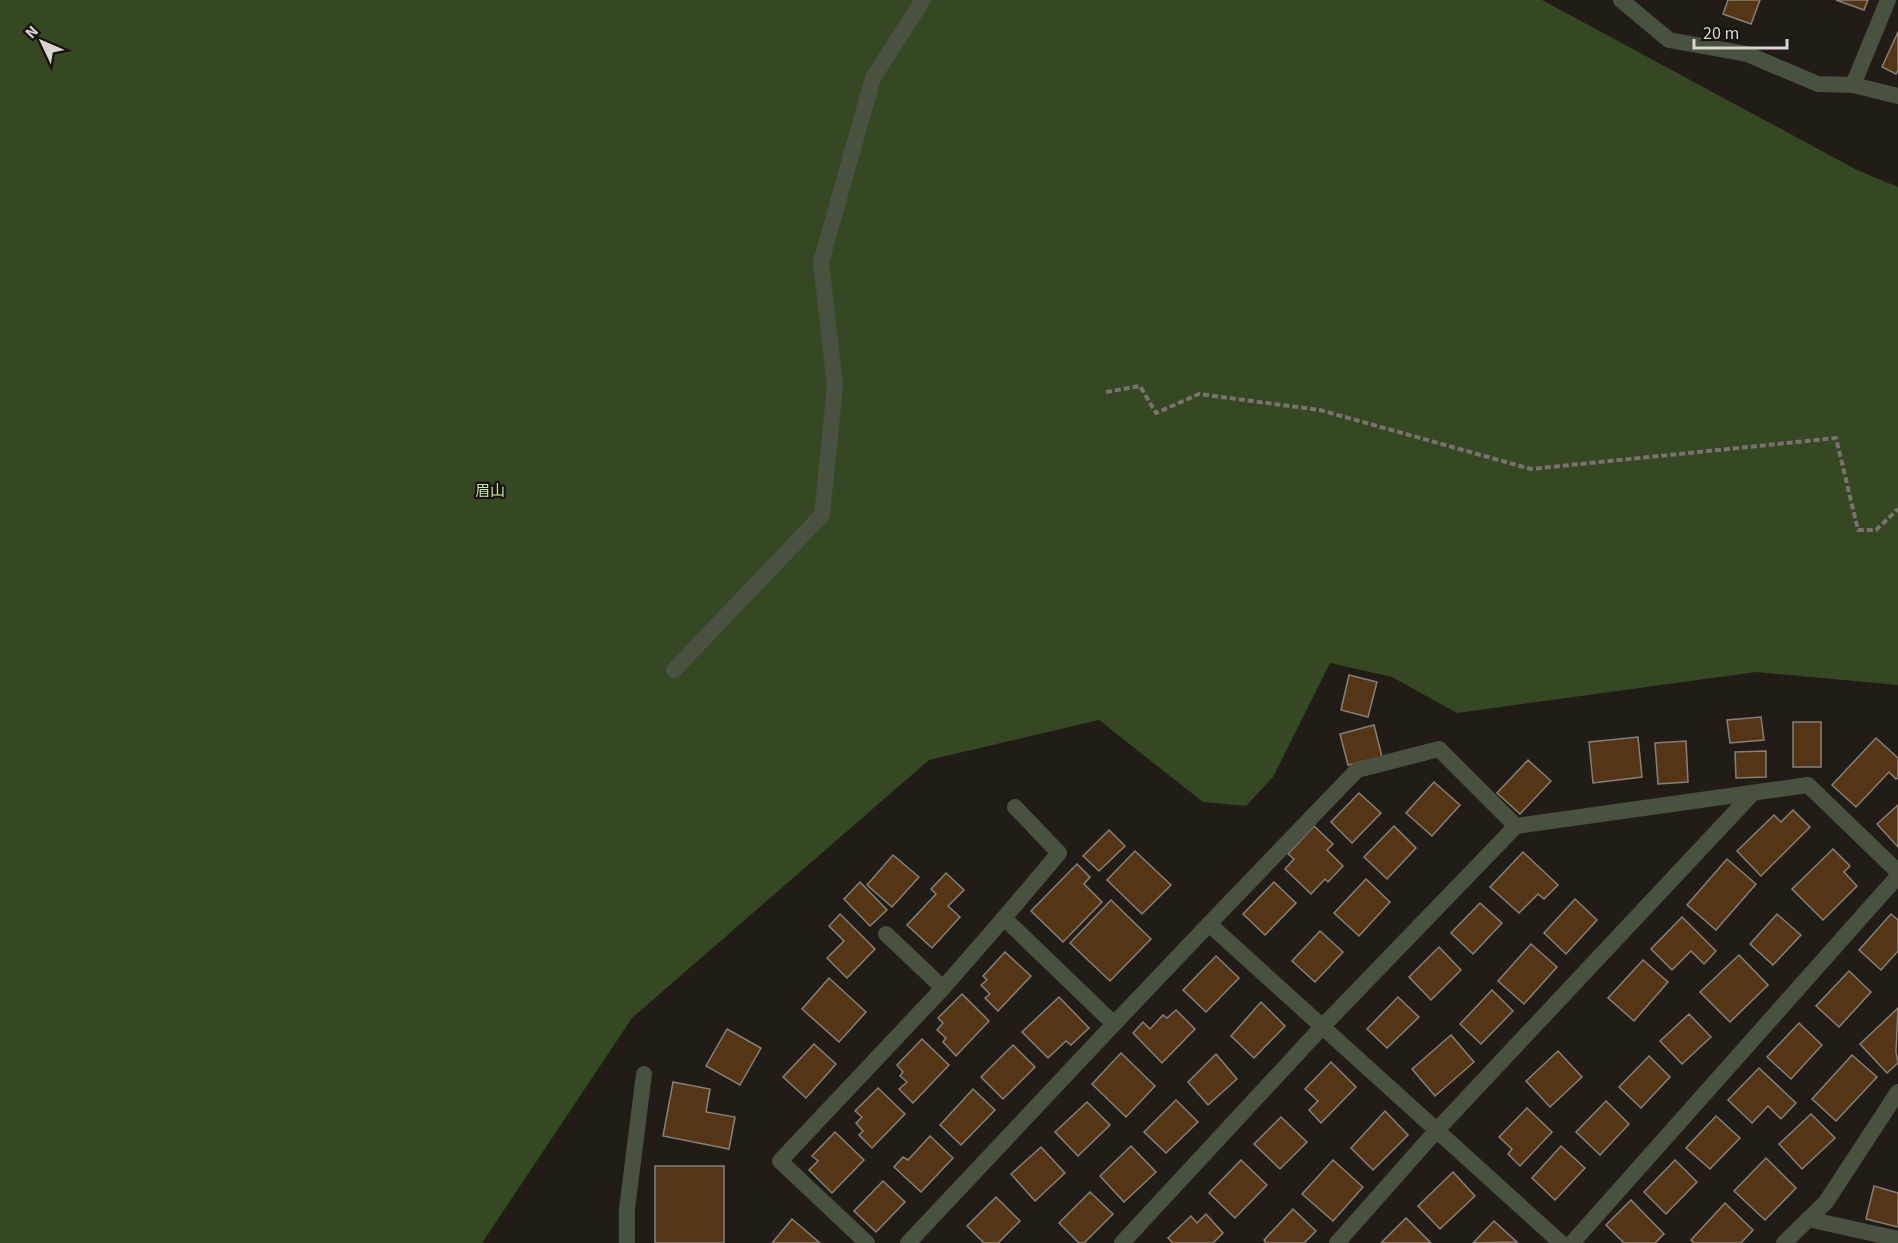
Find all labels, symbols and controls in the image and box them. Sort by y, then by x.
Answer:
north arrow [12,12,72,72]
scale bar [1694,12,1787,50]
text: N [20,21,44,44]
text: 20 m [1703,21,1739,46]
park label: 眉山 [475,481,505,502]

